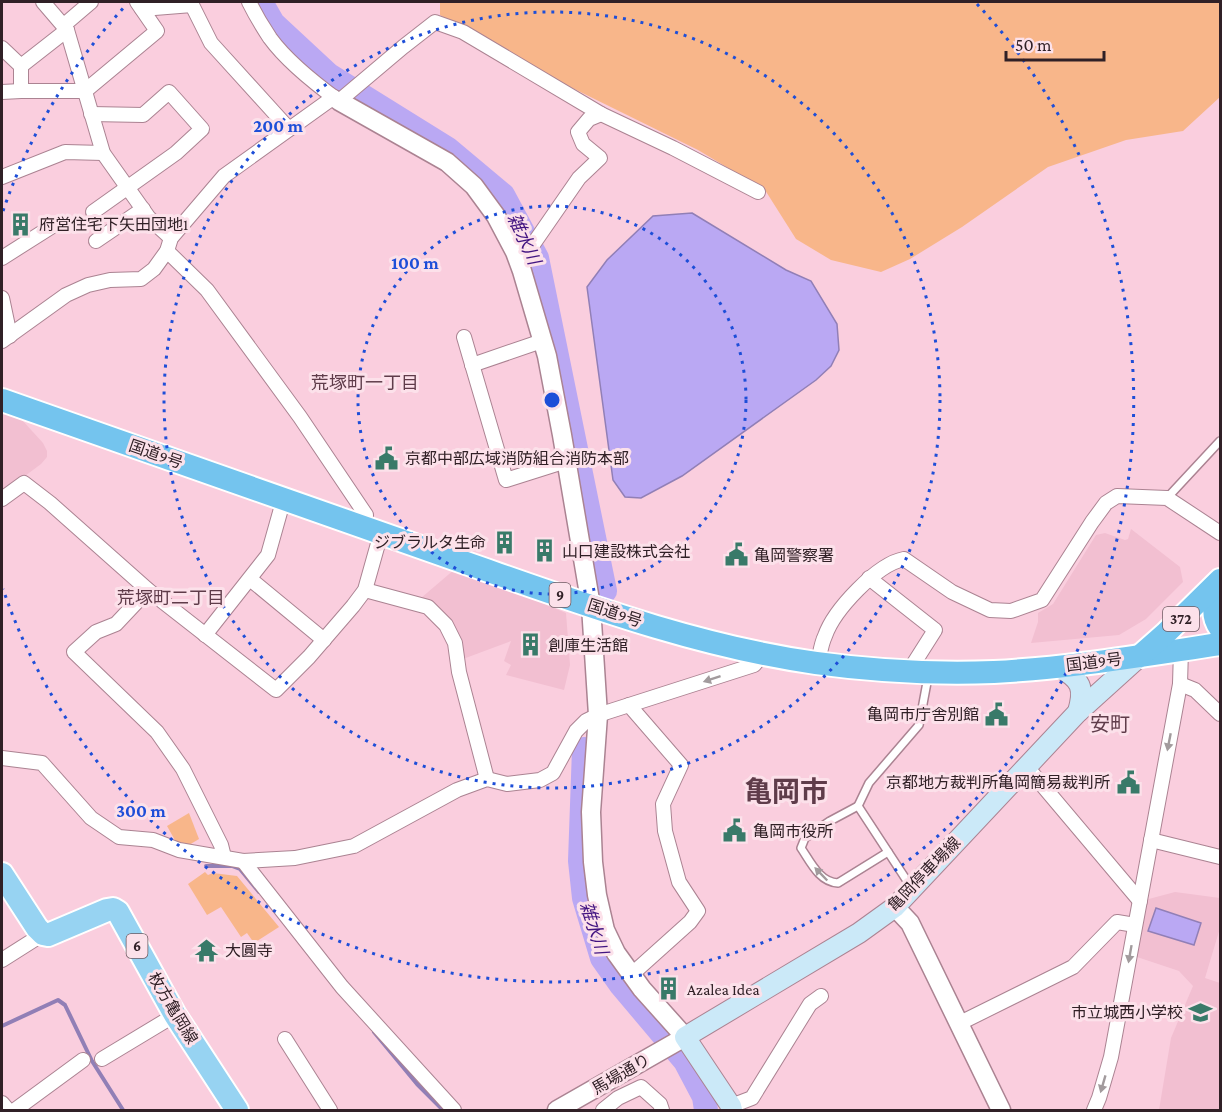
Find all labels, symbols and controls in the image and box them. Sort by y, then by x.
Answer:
scale bar [1006,24,1104,62]
text: 50 m [1015,35,1052,55]
text: 200 m [253,116,304,136]
water label: 雑水川 [504,210,545,270]
building icon: 府営住宅下矢田団地1 [8,211,34,237]
place label: 府営住宅下矢田団地1 [39,216,188,233]
text: 100 m [391,253,439,273]
district label: 荒塚町一丁目 [311,373,419,393]
centre of rings [542,390,562,410]
street label: 国道9号 [127,437,185,471]
public building icon: 京都中部広域消防組合消防本部 [374,445,400,471]
place label: 京都中部広域消防組合消防本部 [405,450,629,467]
building icon: ジブラルタ生命 [491,529,517,555]
place label: ジブラルタ生命 [374,534,486,551]
building icon: 山口建設株式会社 [531,538,557,564]
public building icon: 亀岡警察署 [723,542,749,568]
place label: 山口建設株式会社 [562,543,690,560]
place label: 亀岡警察署 [754,547,834,564]
road number: 9 [550,583,570,607]
district label: 荒塚町二丁目 [117,588,225,608]
street label: 国道9号 [586,596,644,630]
road number: 372 [1163,607,1199,631]
building icon: 創庫生活館 [517,632,543,658]
place label: 創庫生活館 [548,637,628,654]
street label: 国道9号 [1065,650,1123,674]
one-way arrow [703,675,721,684]
public building icon: 亀岡市庁舎別館 [984,701,1010,727]
place label: 亀岡市庁舎別館 [867,706,979,723]
district label: 安町 [1090,713,1130,735]
one-way arrow [1164,733,1173,752]
public building icon: 京都地方裁判所亀岡簡易裁判所 [1115,769,1141,795]
place label: 京都地方裁判所亀岡簡易裁判所 [886,774,1110,791]
district label: 亀岡市 [744,776,828,807]
text: 300 m [116,801,166,821]
public building icon: 亀岡市役所 [722,818,748,844]
place label: 亀岡市役所 [753,823,833,840]
street label: 亀岡停車場線 [885,834,963,914]
one-way arrow [814,867,828,882]
water label: 雑水川 [576,899,612,959]
road number: 6 [126,934,148,958]
temple icon: 大圓寺 [194,937,220,963]
place label: 大圓寺 [225,942,273,959]
one-way arrow [1125,945,1134,964]
street label: 枚方亀岡線 [145,969,201,1047]
building icon: Azalea Idea [656,976,682,1002]
place label: Azalea Idea [687,981,760,998]
school or university icon: 市立城西小学校 [1188,999,1214,1025]
place label: 市立城西小学校 [1071,1004,1183,1021]
street label: 馬場通り [589,1051,653,1097]
one-way arrow [1098,1075,1107,1093]

